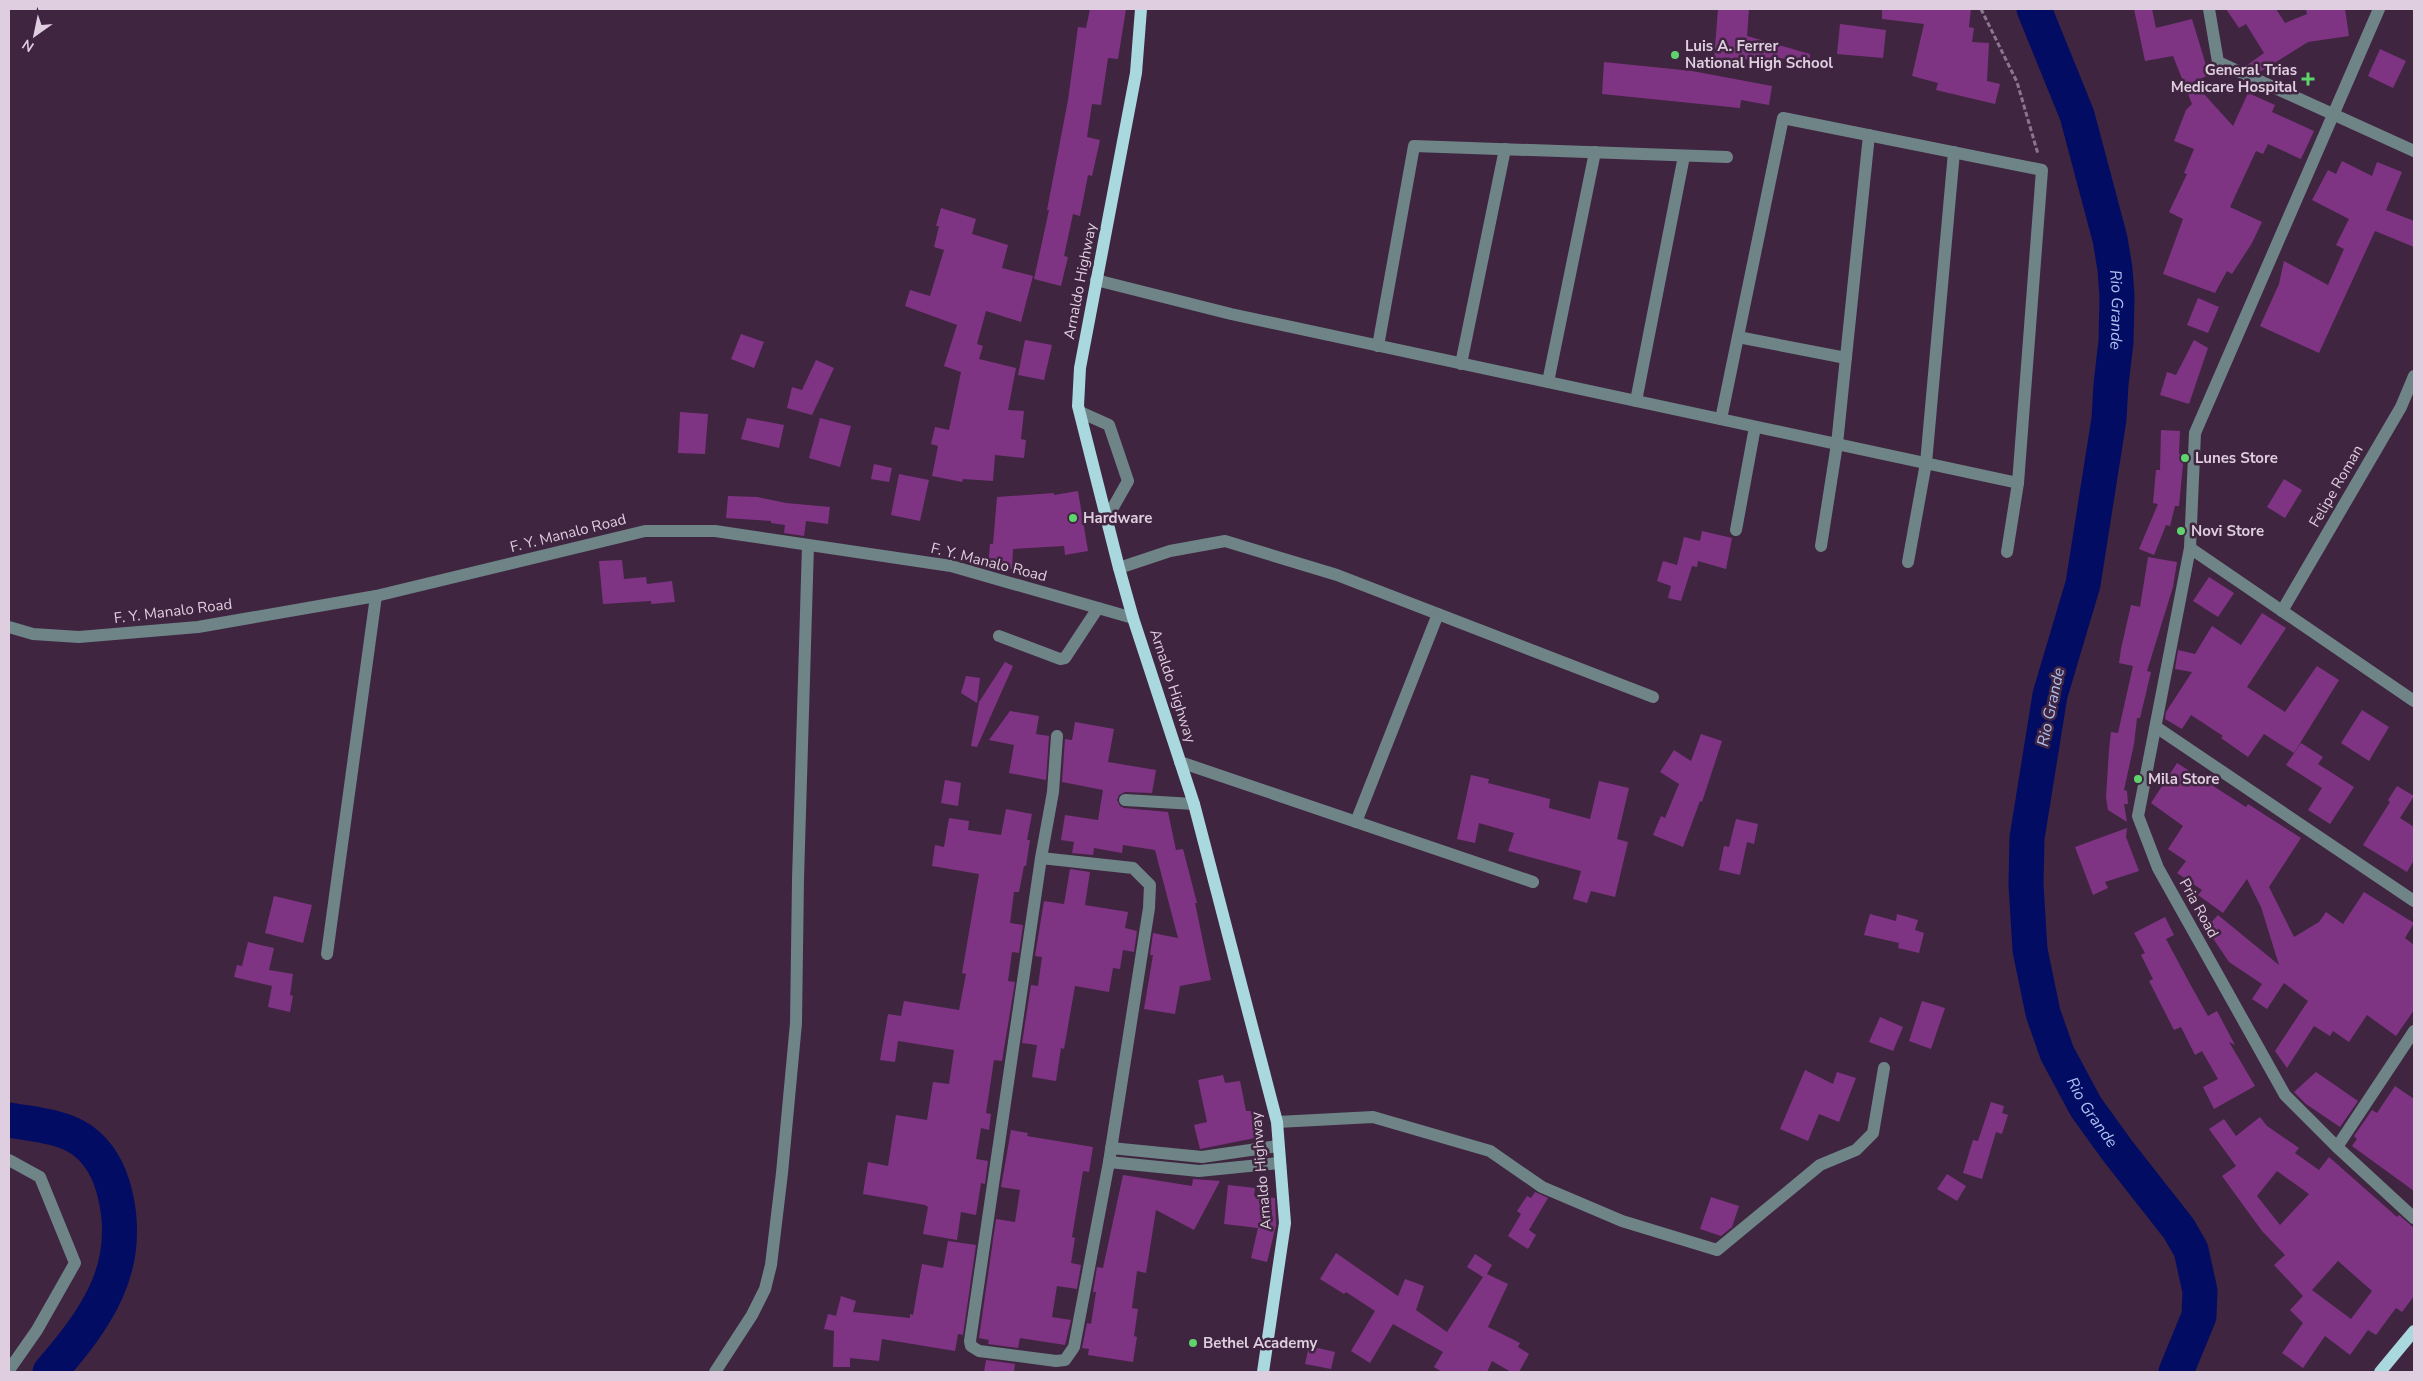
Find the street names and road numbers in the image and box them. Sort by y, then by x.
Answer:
street label: Arnaldo Highway [1059,221,1101,341]
street label: Felipe Roman [2304,441,2368,531]
street label: F. Y. Manalo Road [508,509,628,557]
street label: F. Y. Manalo Road [929,538,1049,586]
street label: F. Y. Manalo Road [113,594,233,628]
street label: Arnaldo Highway [1145,627,1201,746]
street label: Pria Road [2175,875,2223,941]
street label: Arnaldo Highway [1246,1111,1276,1231]

